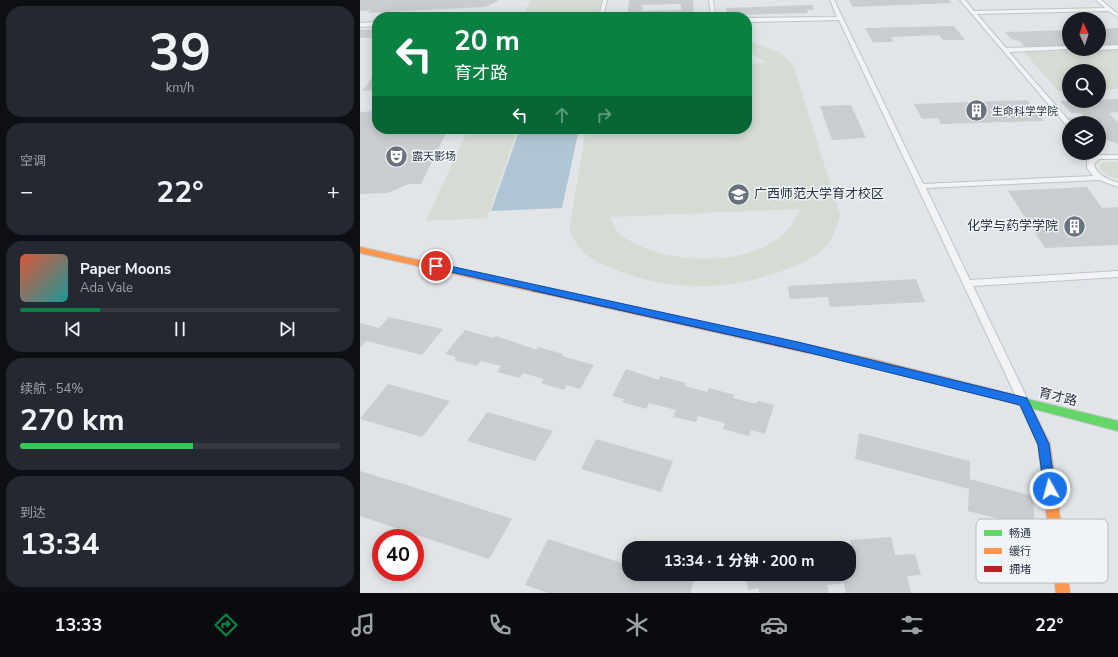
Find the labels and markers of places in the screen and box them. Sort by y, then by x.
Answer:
building icon: 生命科学学院 [964,98,990,124]
place label: 生命科学学院 [992,104,1058,119]
theatre icon: 露天影场 [384,143,410,169]
place label: 露天影场 [412,149,456,164]
school or university icon: 广西师范大学育才校区 [726,181,752,207]
place label: 广西师范大学育才校区 [754,185,884,203]
building icon: 化学与药学学院 [1061,213,1087,239]
place label: 化学与药学学院 [967,217,1058,235]
pin [419,249,453,283]

